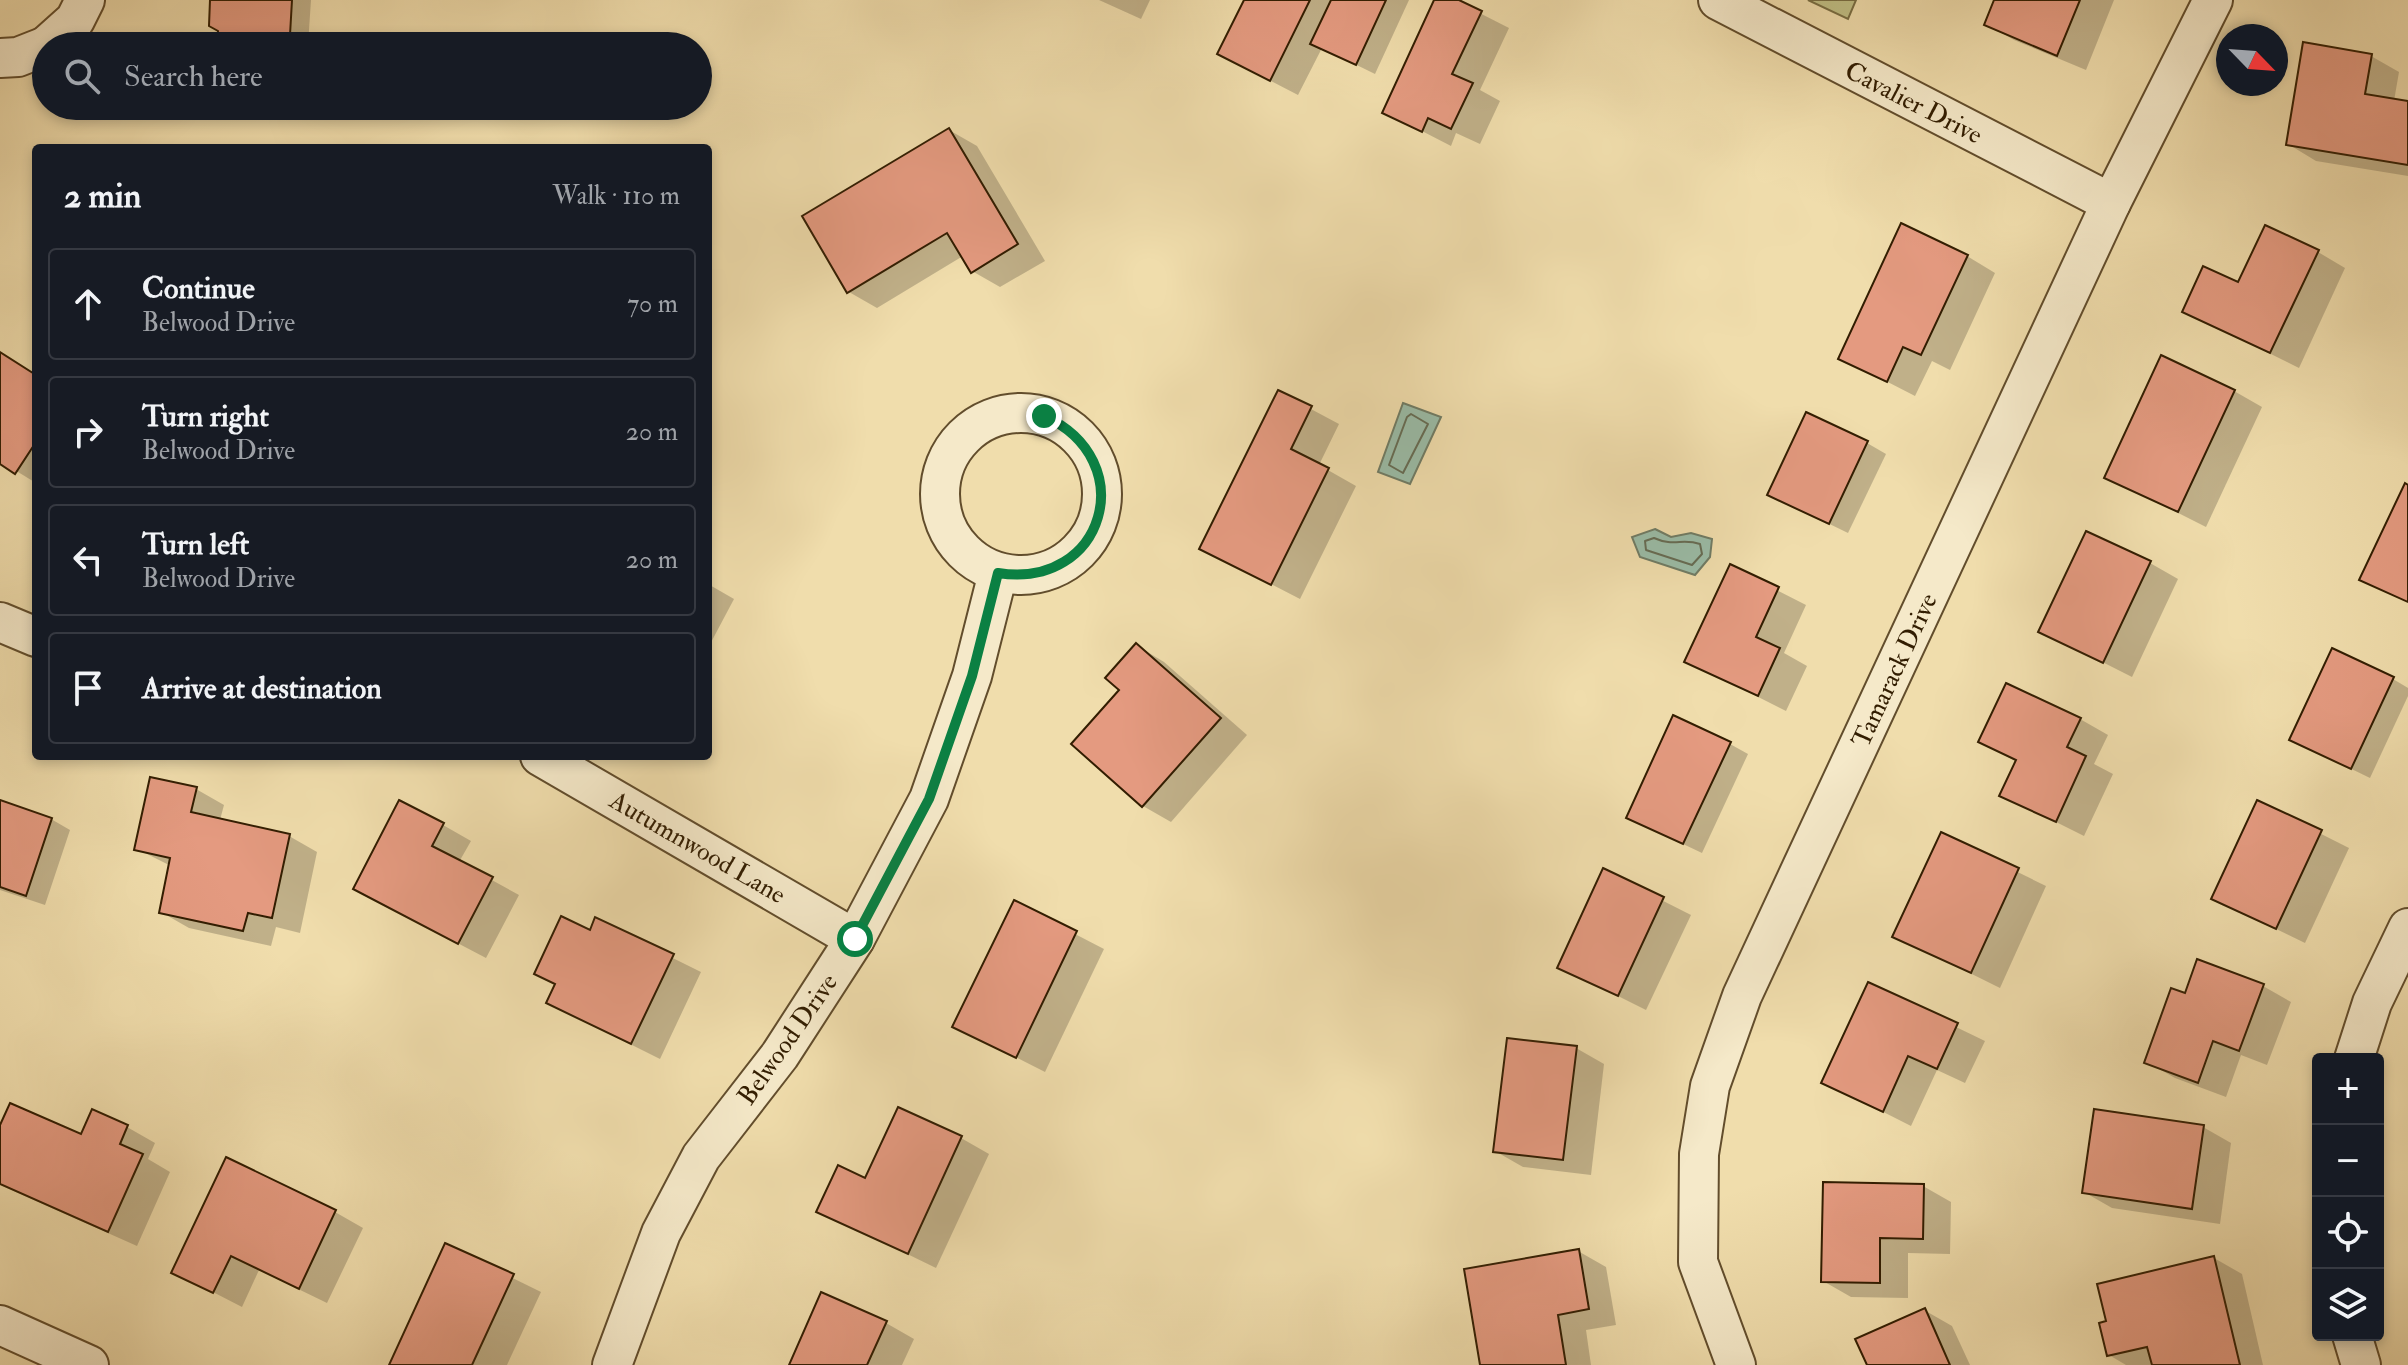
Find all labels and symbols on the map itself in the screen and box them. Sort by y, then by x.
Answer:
north arrow [2216,24,2288,96]
street label: Cavalier Drive [1839,55,1988,151]
route end [1026,398,1062,434]
street label: Tamarack Drive [1845,588,1945,753]
street label: Autumnwood Lane [603,784,791,911]
route start [837,921,873,957]
street label: Belwood Drive [731,968,845,1111]

